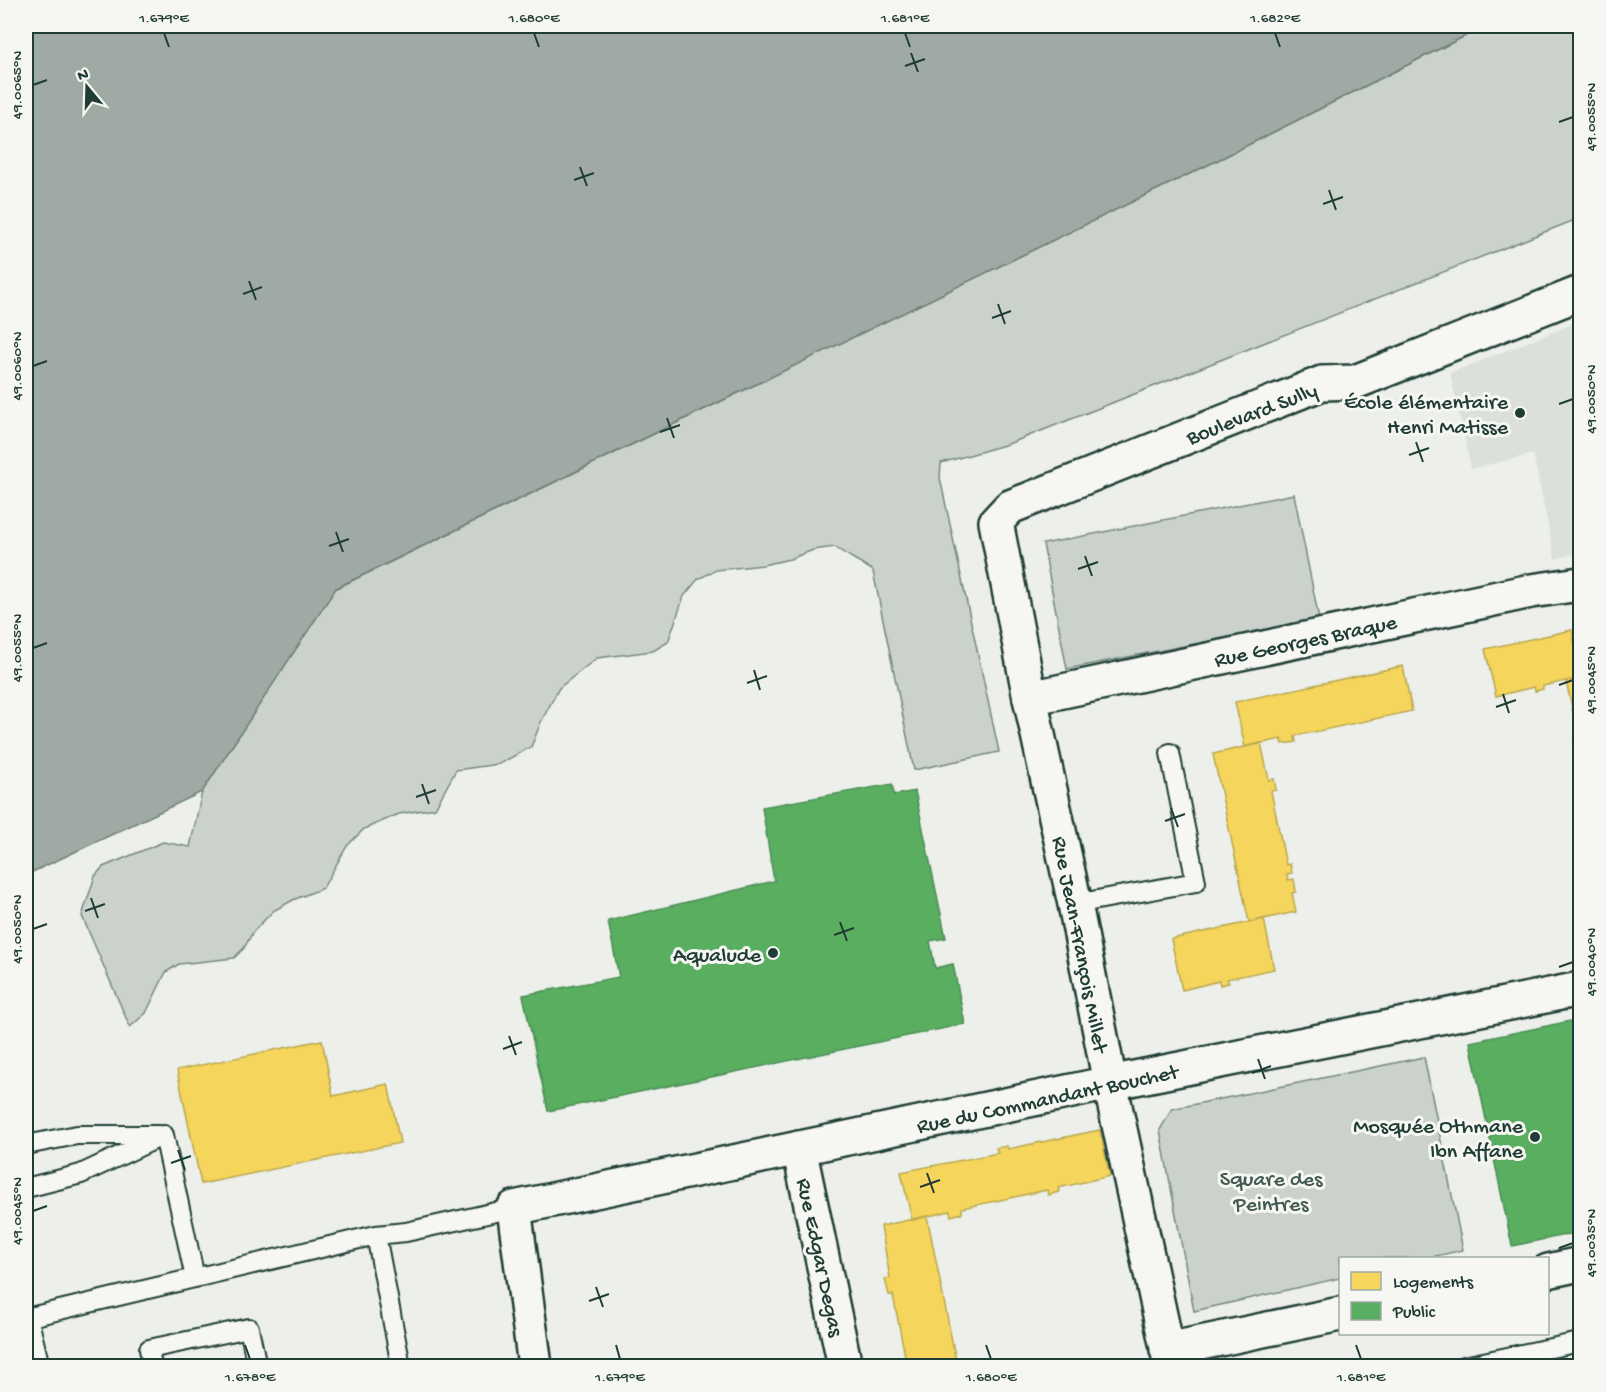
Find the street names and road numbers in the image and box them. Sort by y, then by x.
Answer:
street label: Boulevard Sully [1182,379,1322,453]
street label: Rue Georges Braque [1212,611,1400,675]
street label: Rue Jean-François Millet [1044,834,1112,1057]
street label: Rue du Commandant Bouchet [915,1060,1183,1141]
street label: Rue Edgar Degas [789,1176,848,1340]

